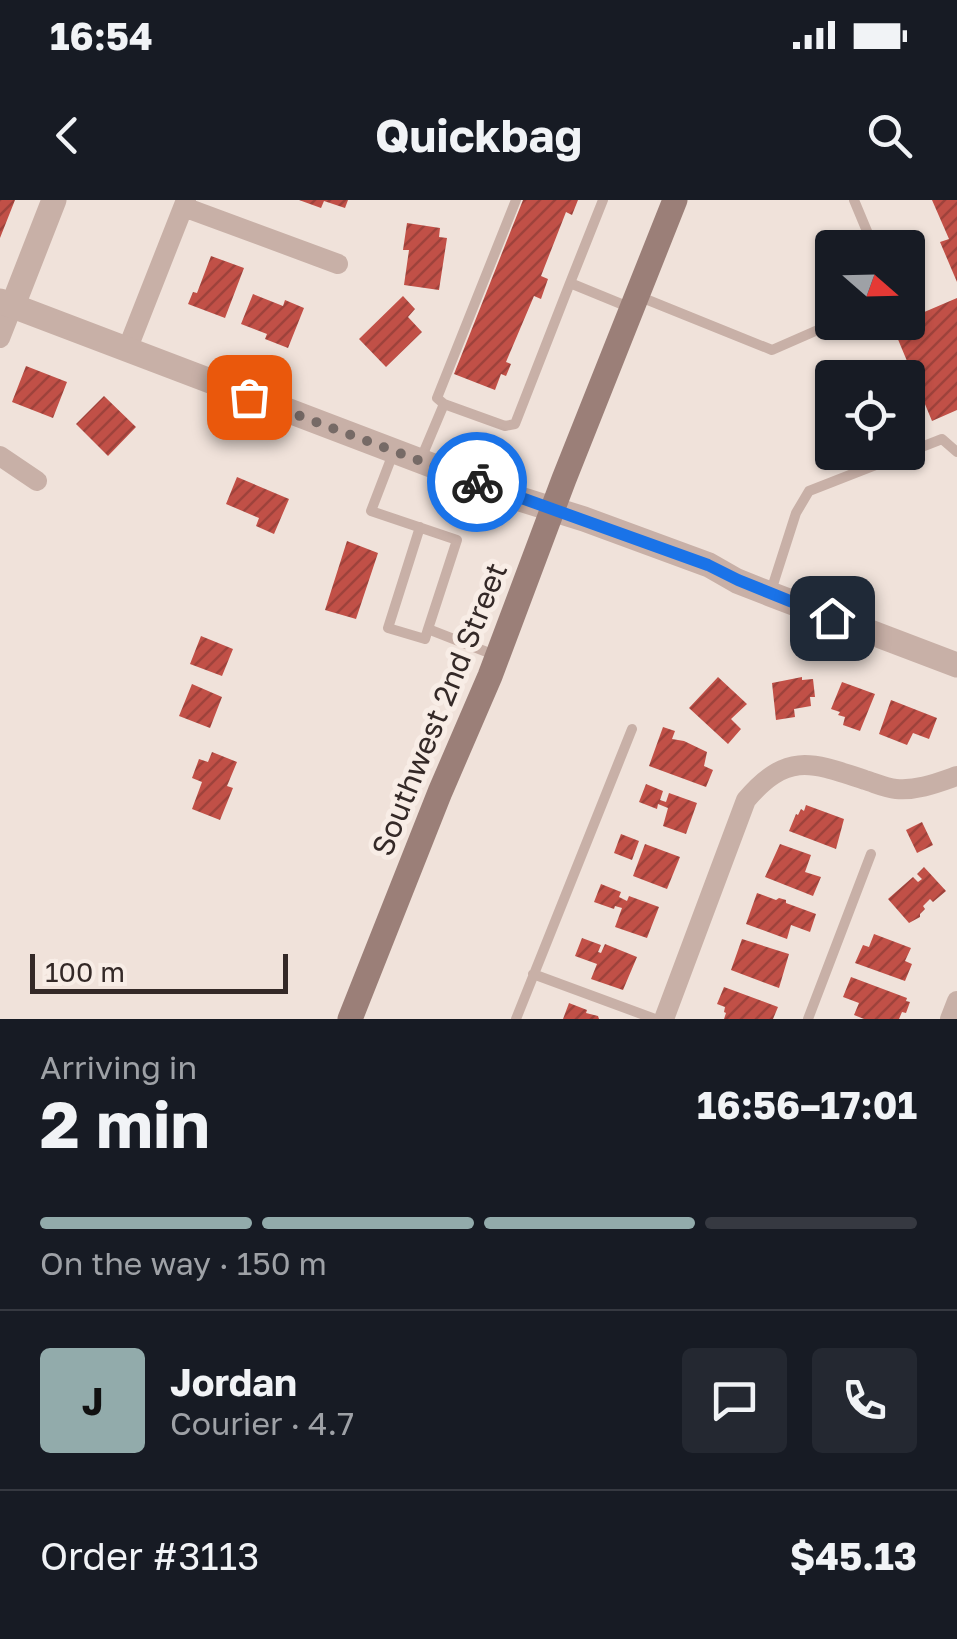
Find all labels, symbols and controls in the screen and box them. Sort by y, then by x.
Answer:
text: 16:54 [50,13,153,58]
icon: back [40,108,95,163]
text: Quickbag [375,108,582,162]
icon: search [862,108,917,163]
north arrow [815,230,925,340]
map controls [815,230,925,470]
pin [207,355,292,440]
button: locate [815,360,925,470]
icon: bag [222,370,277,425]
courier [427,432,527,532]
icon: bike [450,455,505,510]
street label: Southwest 2nd Street [364,557,514,861]
pin [790,576,875,661]
icon: home [805,591,860,646]
scale bar [30,949,288,994]
text: 100 m [45,955,125,988]
text: Arriving in [40,1048,197,1086]
text: 16:56–17:01 [697,1082,917,1127]
text: 2 min [40,1084,210,1162]
text: On the way · 150 m [40,1244,327,1282]
button: chat [682,1348,787,1453]
button: phone [812,1348,917,1453]
text: Jordan [170,1359,297,1404]
text: J [82,1378,103,1423]
text: Courier · 4.7 [170,1404,354,1442]
text: Order #3113 [40,1533,259,1578]
text: $45.13 [790,1533,917,1578]

